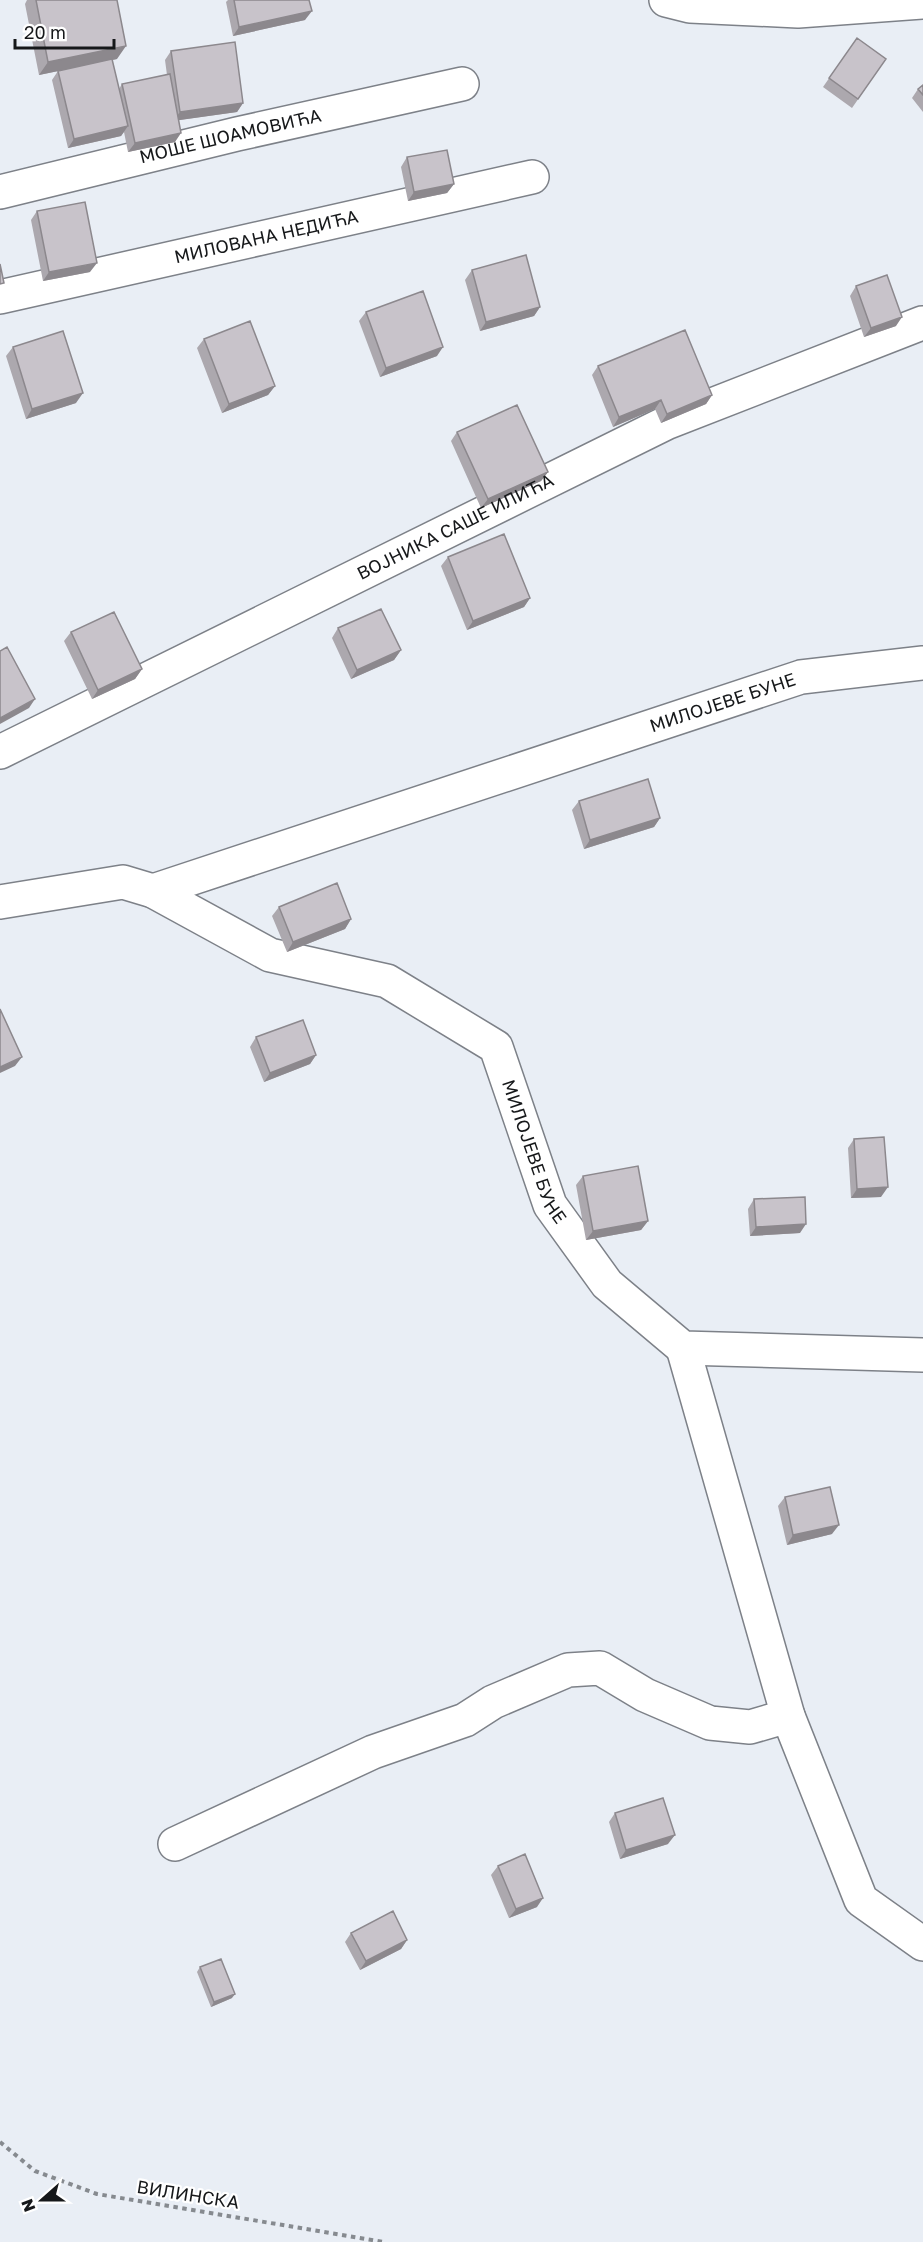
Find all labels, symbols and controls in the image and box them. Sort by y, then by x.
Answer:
scale bar [15,12,114,50]
text: 20 m [24,21,66,43]
street label: МОШЕ ШОАМОВИЋА [137,104,323,167]
street label: МИЛОВАНА НЕДИЋА [172,205,360,267]
street label: ВОЈНИКА САШЕ ИЛИЋА [353,468,557,584]
street label: МИЛОЈЕВЕ БУНЕ [647,668,798,736]
street label: МИЛОЈЕВЕ БУНЕ [498,1077,572,1228]
north arrow [12,2170,72,2230]
street label: ВИЛИНСКА [135,2175,241,2213]
text: N [16,2196,40,2215]

